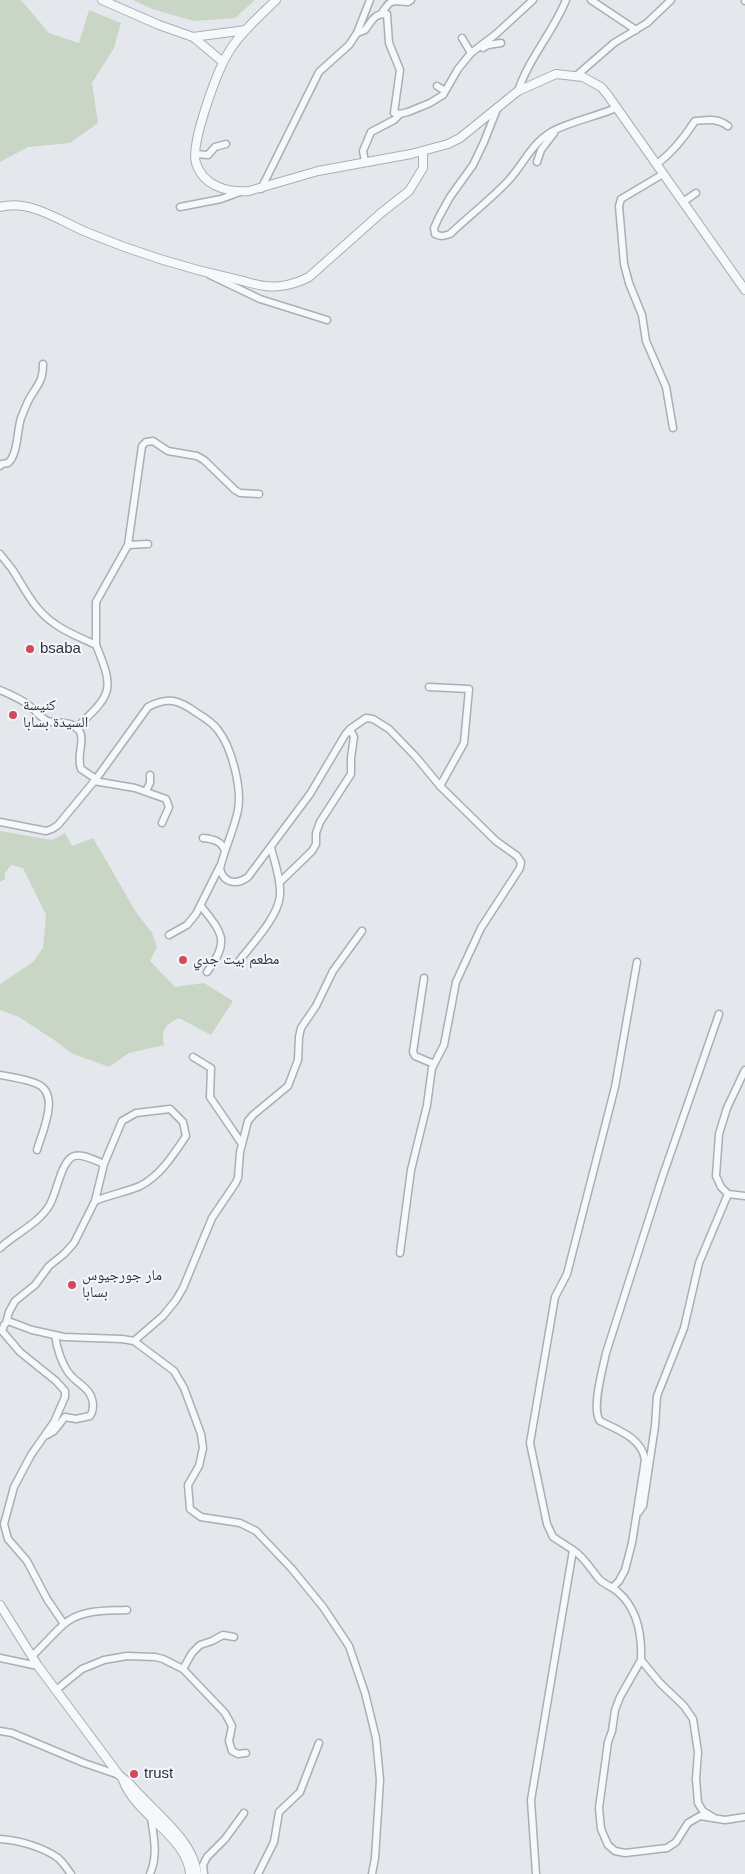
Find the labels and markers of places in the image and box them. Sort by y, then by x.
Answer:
place label: bsaba [40,640,81,658]
marker: bsaba [24,643,36,655]
place label: كنيسة السيدة بسابا [23,697,88,732]
marker: كنيسة السيدة بسابا [7,709,19,721]
place label: مطعم بيت جدي [193,951,279,969]
marker: مطعم بيت جدي [177,954,189,966]
place label: مار جورجيوس بسابا [82,1267,162,1302]
marker: مار جورجيوس بسابا [66,1279,78,1291]
place label: trust [144,1765,173,1783]
marker: trust [128,1768,140,1780]

